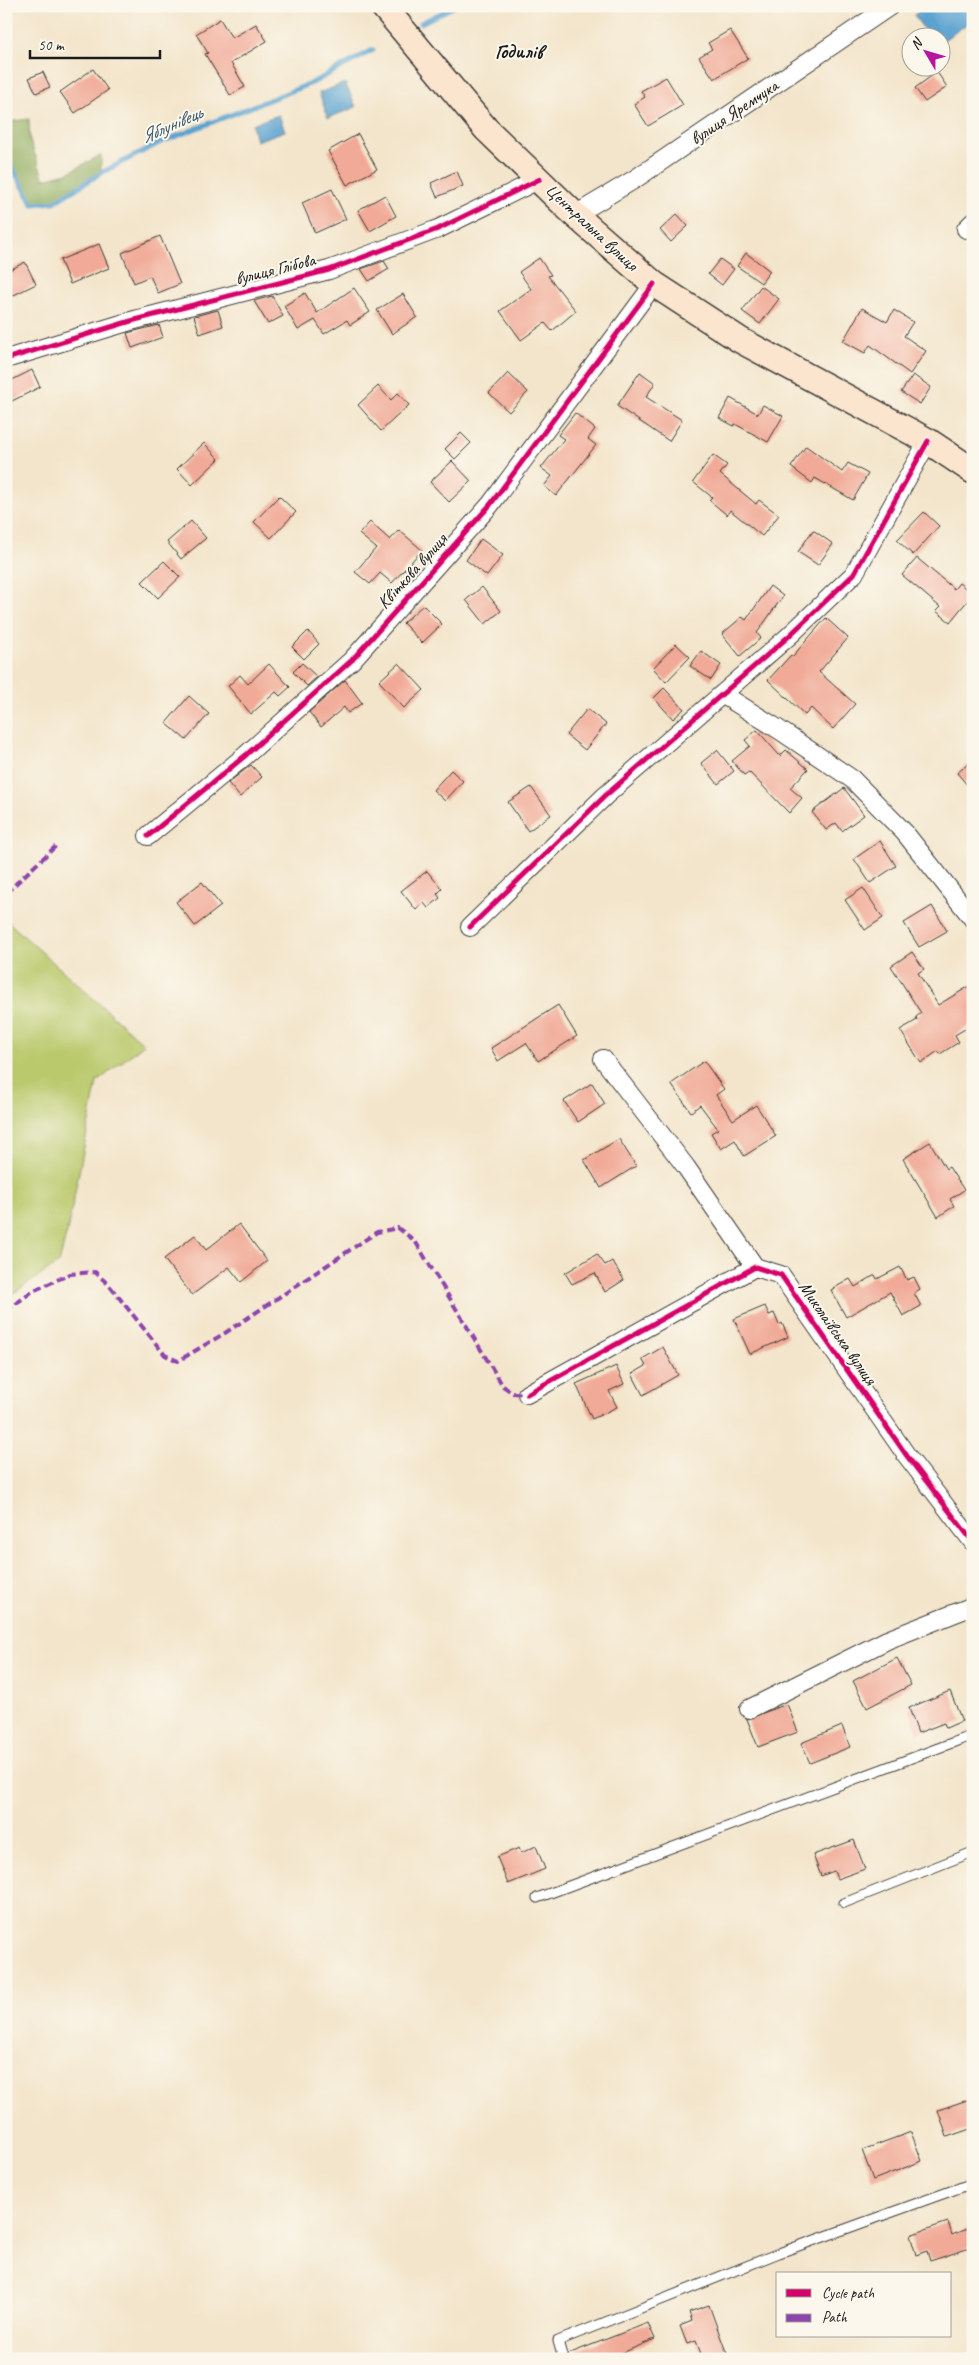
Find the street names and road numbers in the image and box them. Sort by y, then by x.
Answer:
street label: вулиця Яремчука [686,74,784,149]
street label: Центральна вулиця [541,179,644,277]
street label: вулиця Глібова [233,248,319,290]
street label: Квіткова вулиця [372,528,452,613]
street label: Миколаївська вулиця [794,1277,883,1390]

